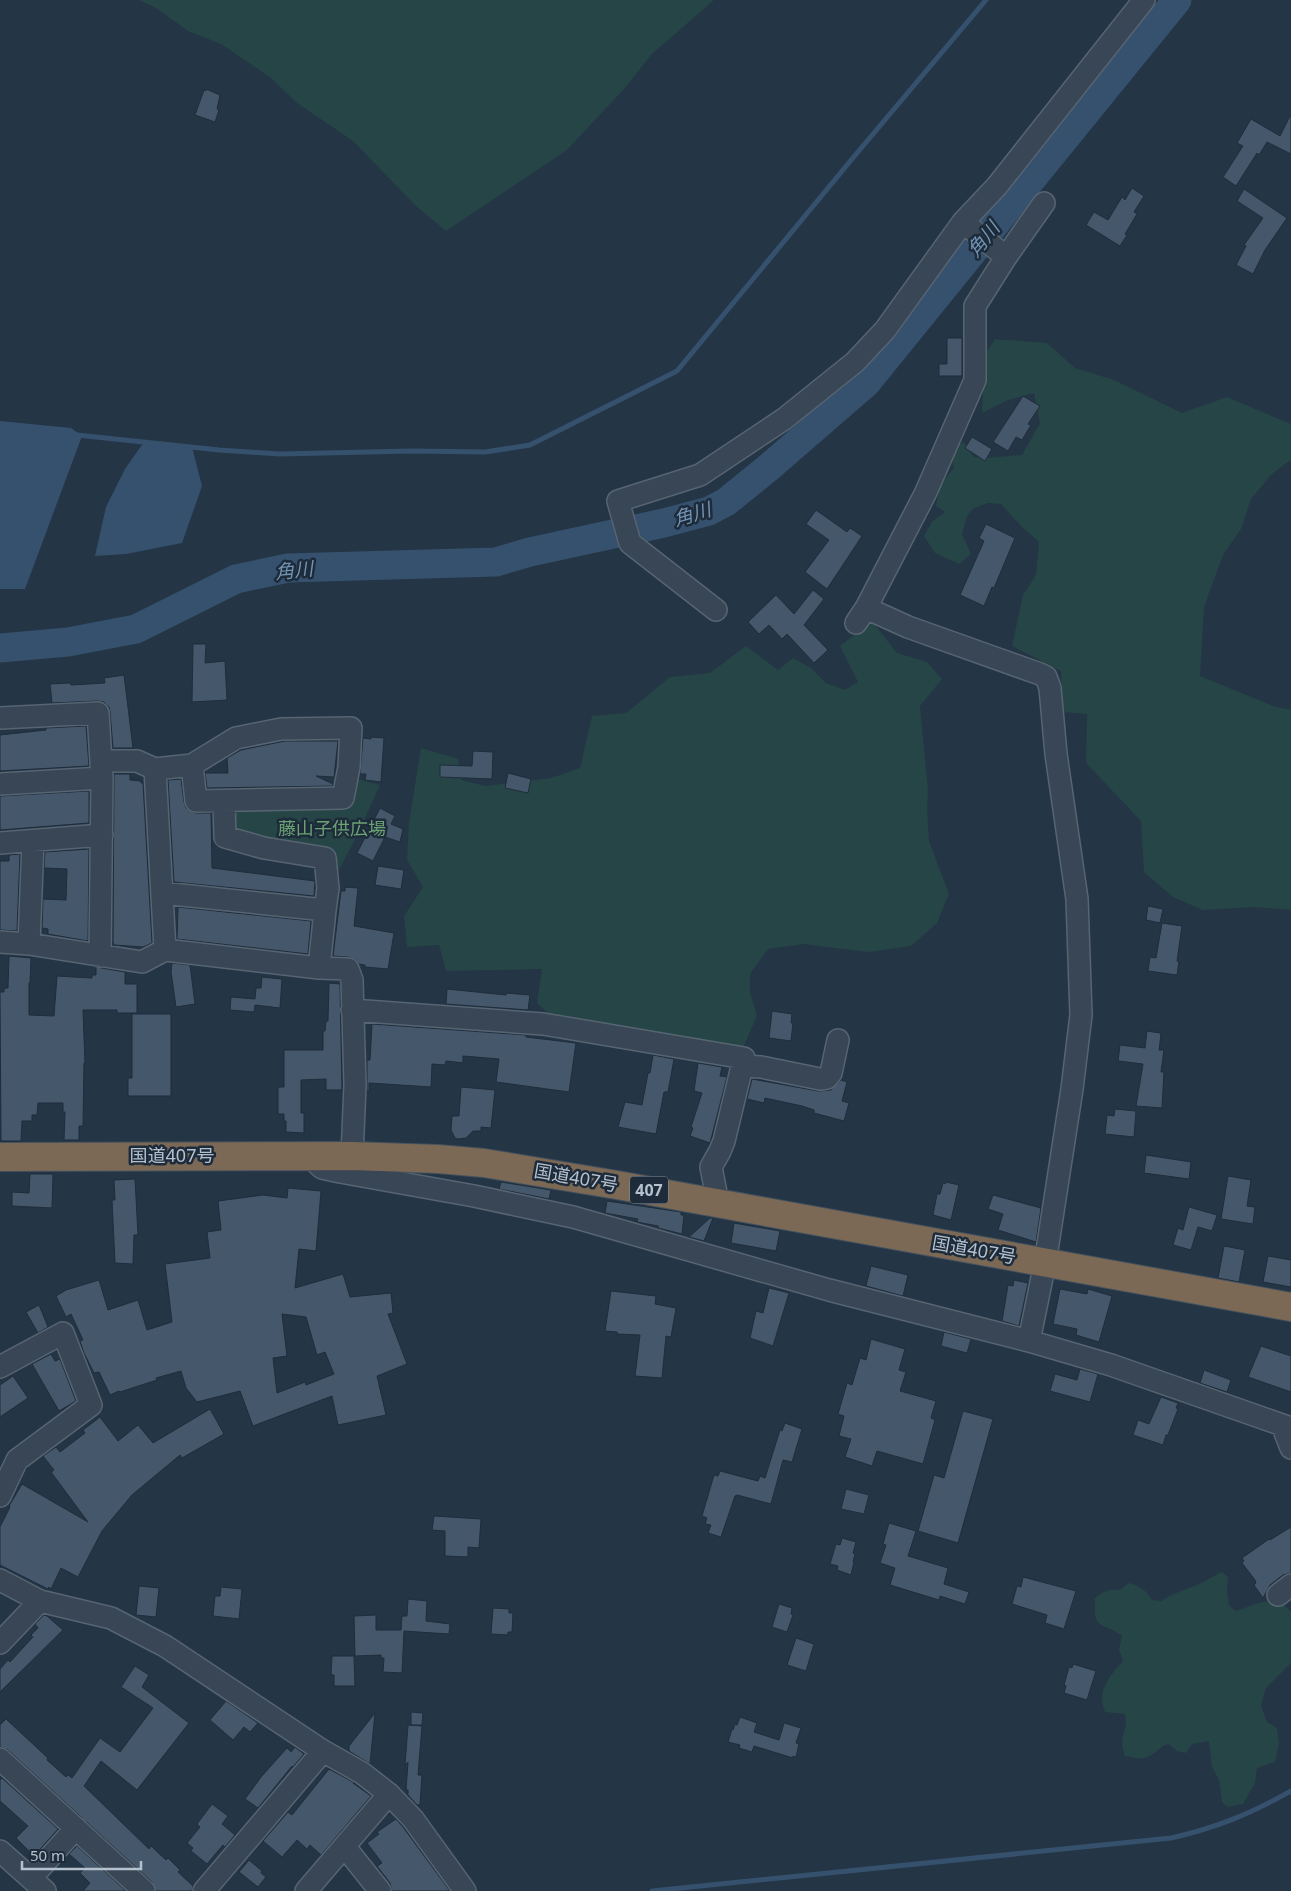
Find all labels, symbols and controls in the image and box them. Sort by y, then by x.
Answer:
water label: 角川 [961,215,1006,262]
water label: 角川 [670,495,716,532]
water label: 角川 [274,555,316,585]
park label: 藤山子供広場 [278,816,386,840]
street label: 国道407号 [130,1143,214,1167]
street label: 国道407号 [532,1158,620,1196]
road number: 407 [630,1176,668,1204]
street label: 国道407号 [930,1230,1018,1268]
scale bar [22,1838,141,1870]
text: 50 m [30,1845,65,1865]

